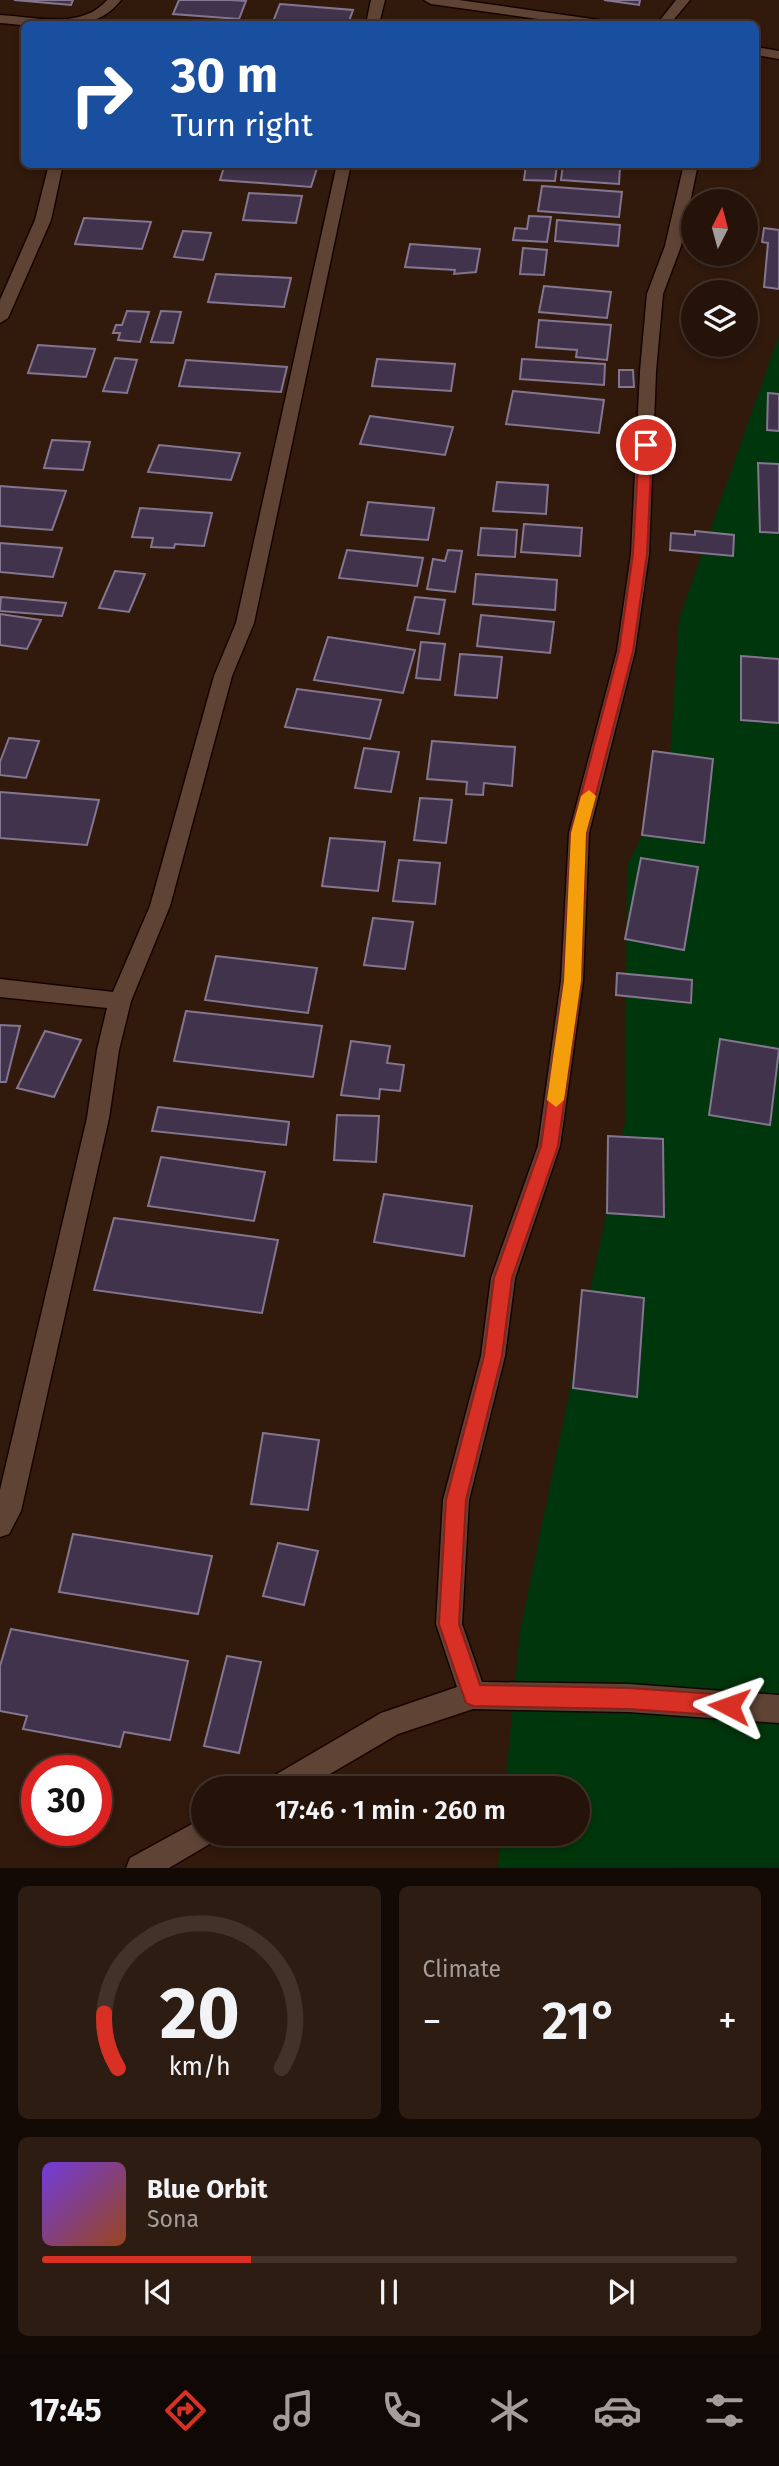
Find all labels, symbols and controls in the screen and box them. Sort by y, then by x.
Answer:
text: 30 m [171,46,278,105]
icon: right [56,49,147,140]
text: Turn right [171,106,313,144]
north arrow [681,189,758,266]
map controls [681,189,758,357]
button: layers [681,280,758,357]
pin [616,415,676,475]
icon: arrive [627,426,665,464]
position arrow [692,1669,766,1743]
speed limit sign: 30 [21,1755,112,1846]
text: 17:46 · 1 min · 260 m [275,1795,506,1826]
text: Climate [423,1955,501,1983]
text: 20 [159,1971,239,2058]
text: 21° [542,1990,618,2053]
text: − [423,1998,442,2044]
text: + [718,1998,737,2044]
text: km/h [168,2052,230,2082]
text: Blue Orbit [147,2174,267,2205]
text: Sona [147,2205,199,2233]
icon: previous [139,2273,177,2311]
icon: pause [370,2273,408,2311]
icon: next [602,2273,640,2311]
icon: directions [161,2386,210,2435]
icon: music [269,2386,318,2435]
icon: phone [377,2386,426,2435]
icon: climate [485,2386,534,2435]
icon: car [593,2386,642,2435]
icon: filters [700,2386,749,2435]
text: 17:45 [29,2391,102,2429]

